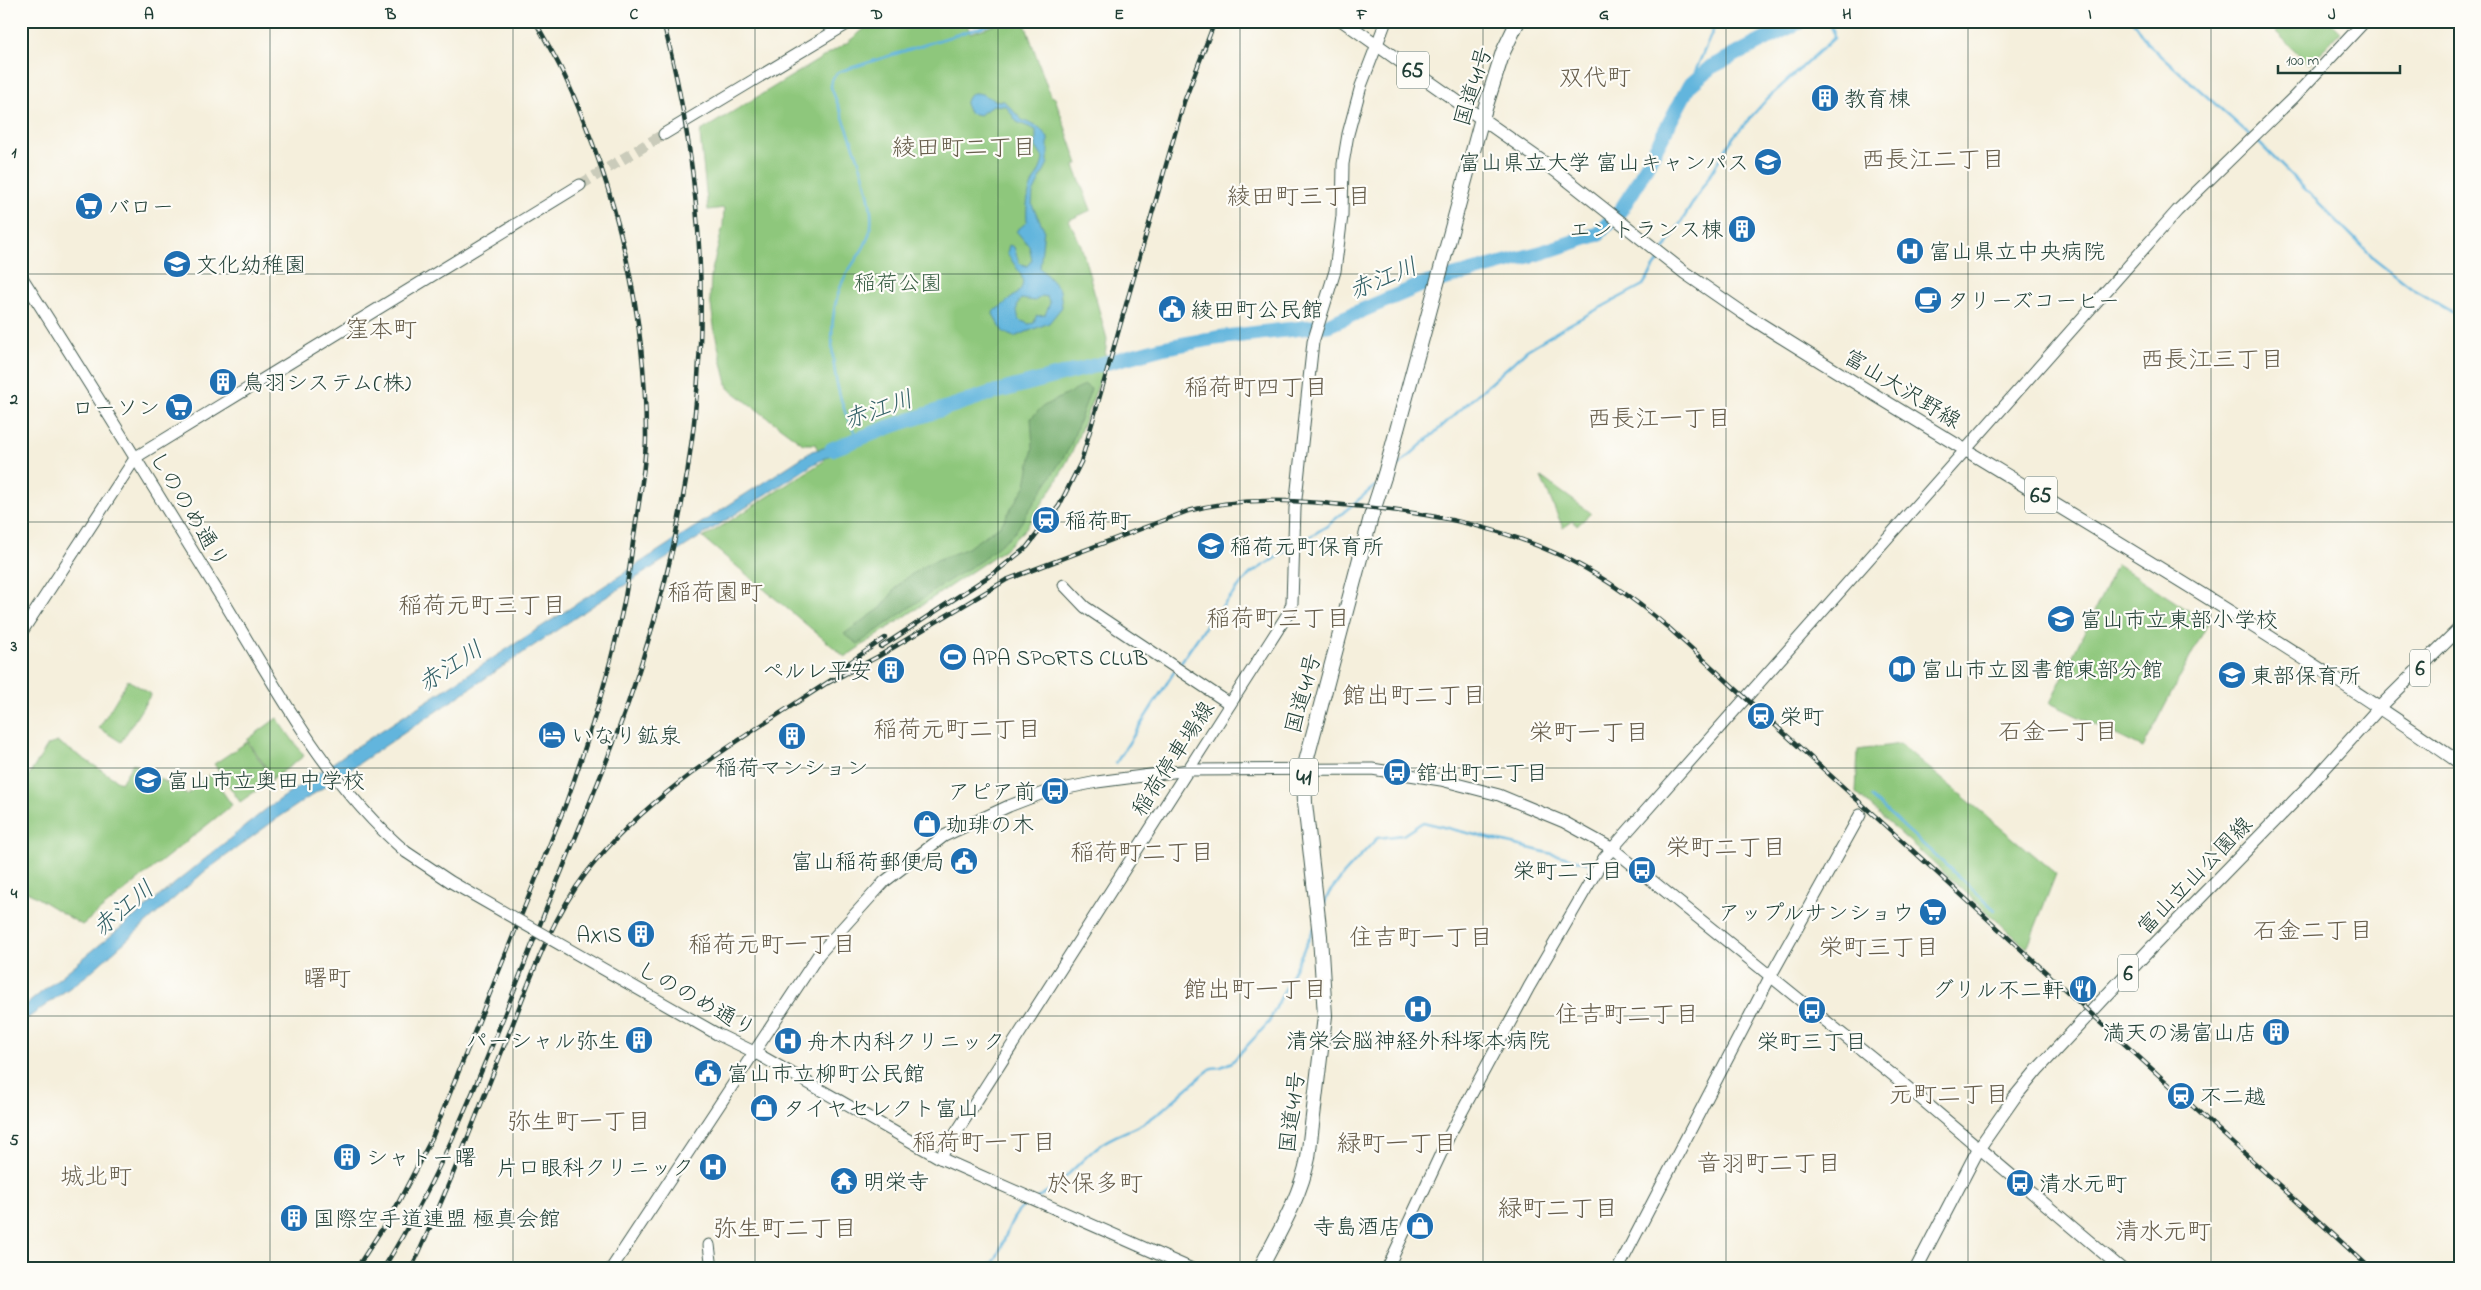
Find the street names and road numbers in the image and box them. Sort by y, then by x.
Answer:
street label: 国道41号 [1448,43,1502,131]
road number: 65 [1397,52,1429,88]
street label: 富山大沢野線 [1837,343,1966,438]
street label: しののめ通り [140,446,235,575]
road number: 65 [2025,476,2057,514]
street label: 国道41号 [1279,650,1331,738]
road number: 6 [2410,650,2430,686]
street label: 稲荷停車場線 [1125,696,1224,824]
road number: 41 [1290,759,1318,796]
street label: 富山立山公園線 [2131,811,2261,944]
road number: 6 [2118,954,2138,991]
street label: しののめ通り [630,955,761,1047]
street label: 国道41号 [1273,1070,1315,1155]

